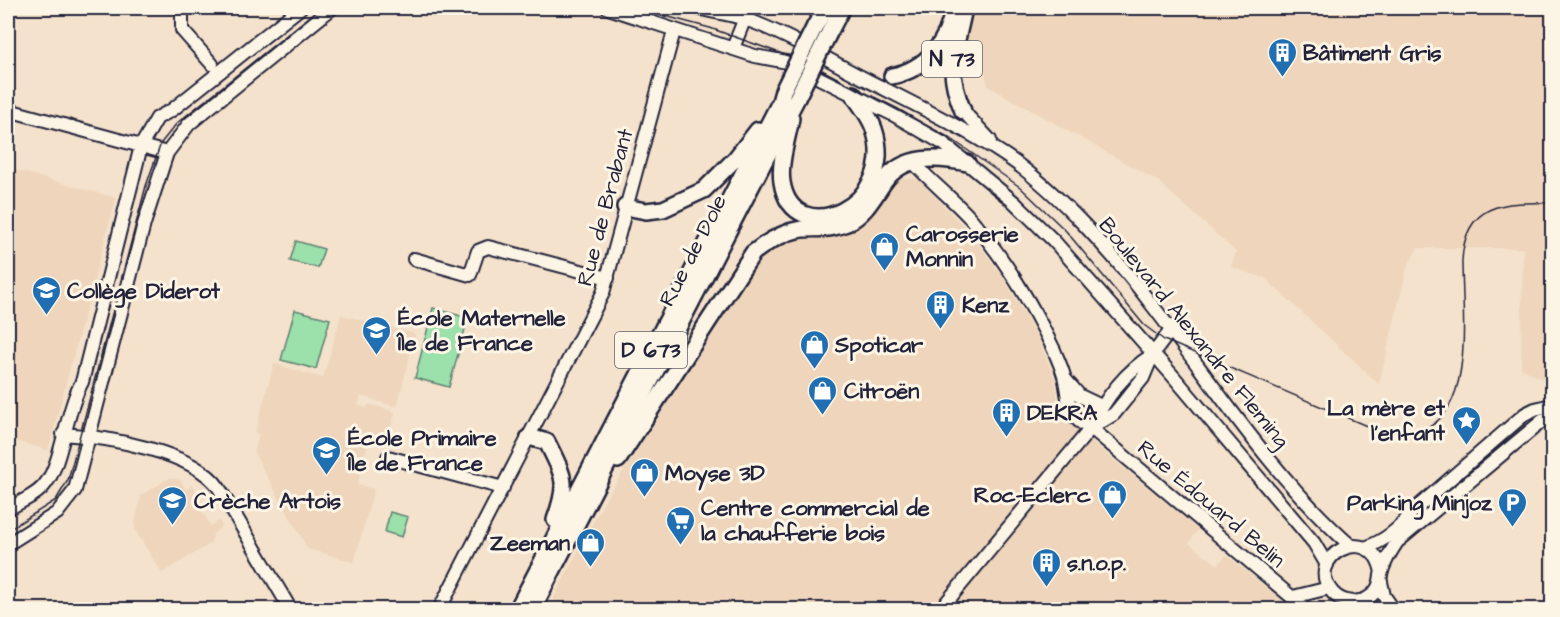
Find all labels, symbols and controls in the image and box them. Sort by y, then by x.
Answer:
building icon: Bâtiment Gris [1266,36,1298,78]
place label: Bâtiment Gris [1303,38,1442,69]
road number: N 73 [922,41,982,77]
street label: Rue de Brabant [570,125,641,290]
street label: Rue de Dole [652,189,735,312]
street label: Boulevard Alexandre Fleming [1090,211,1297,456]
place label: Carosserie Monnin [906,219,1019,275]
shop icon: Carosserie Monnin [869,230,901,272]
school or university icon: Collège Diderot [30,274,62,316]
place label: Collège Diderot [67,276,221,308]
building icon: Kenz [925,288,957,330]
place label: Kenz [962,290,1010,321]
place label: École Maternelle Île de France [396,303,566,359]
school or university icon: École Maternelle Île de France [361,314,393,356]
shop icon: Spoticar [798,328,830,370]
place label: Spoticar [834,330,924,361]
road number: D 673 [615,332,687,368]
shop icon: Citroën [807,374,839,416]
place label: Citroën [844,376,919,407]
place label: La mère et l'enfant [1327,393,1446,449]
building icon: DEKRA [990,396,1022,438]
place label: DEKRA [1027,398,1098,429]
place icon: La mère et l'enfant [1450,404,1482,446]
place label: École Primaire Île de France [346,423,497,479]
street label: Rue Édouard Belin [1131,433,1292,575]
school or university icon: École Primaire Île de France [311,434,343,476]
shop icon: Moyse 3D [628,456,660,498]
place label: Moyse 3D [665,458,766,491]
shop icon: Roc-Eclerc [1096,478,1128,520]
place label: Roc-Eclerc [974,480,1091,511]
school or university icon: Crèche Artois [157,484,189,526]
place label: Crèche Artois [194,486,341,517]
parking icon: Parking Minjoz [1497,486,1529,528]
place label: Parking Minjoz [1347,488,1493,520]
place label: Centre commercial de la chaufferie bois [701,493,930,549]
supermarket icon: Centre commercial de la chaufferie bois [664,504,696,546]
shop icon: Zeeman [575,526,607,568]
place label: Zeeman [490,528,570,559]
building icon: s.n.o.p. [1030,546,1062,588]
place label: s.n.o.p. [1067,548,1126,579]

